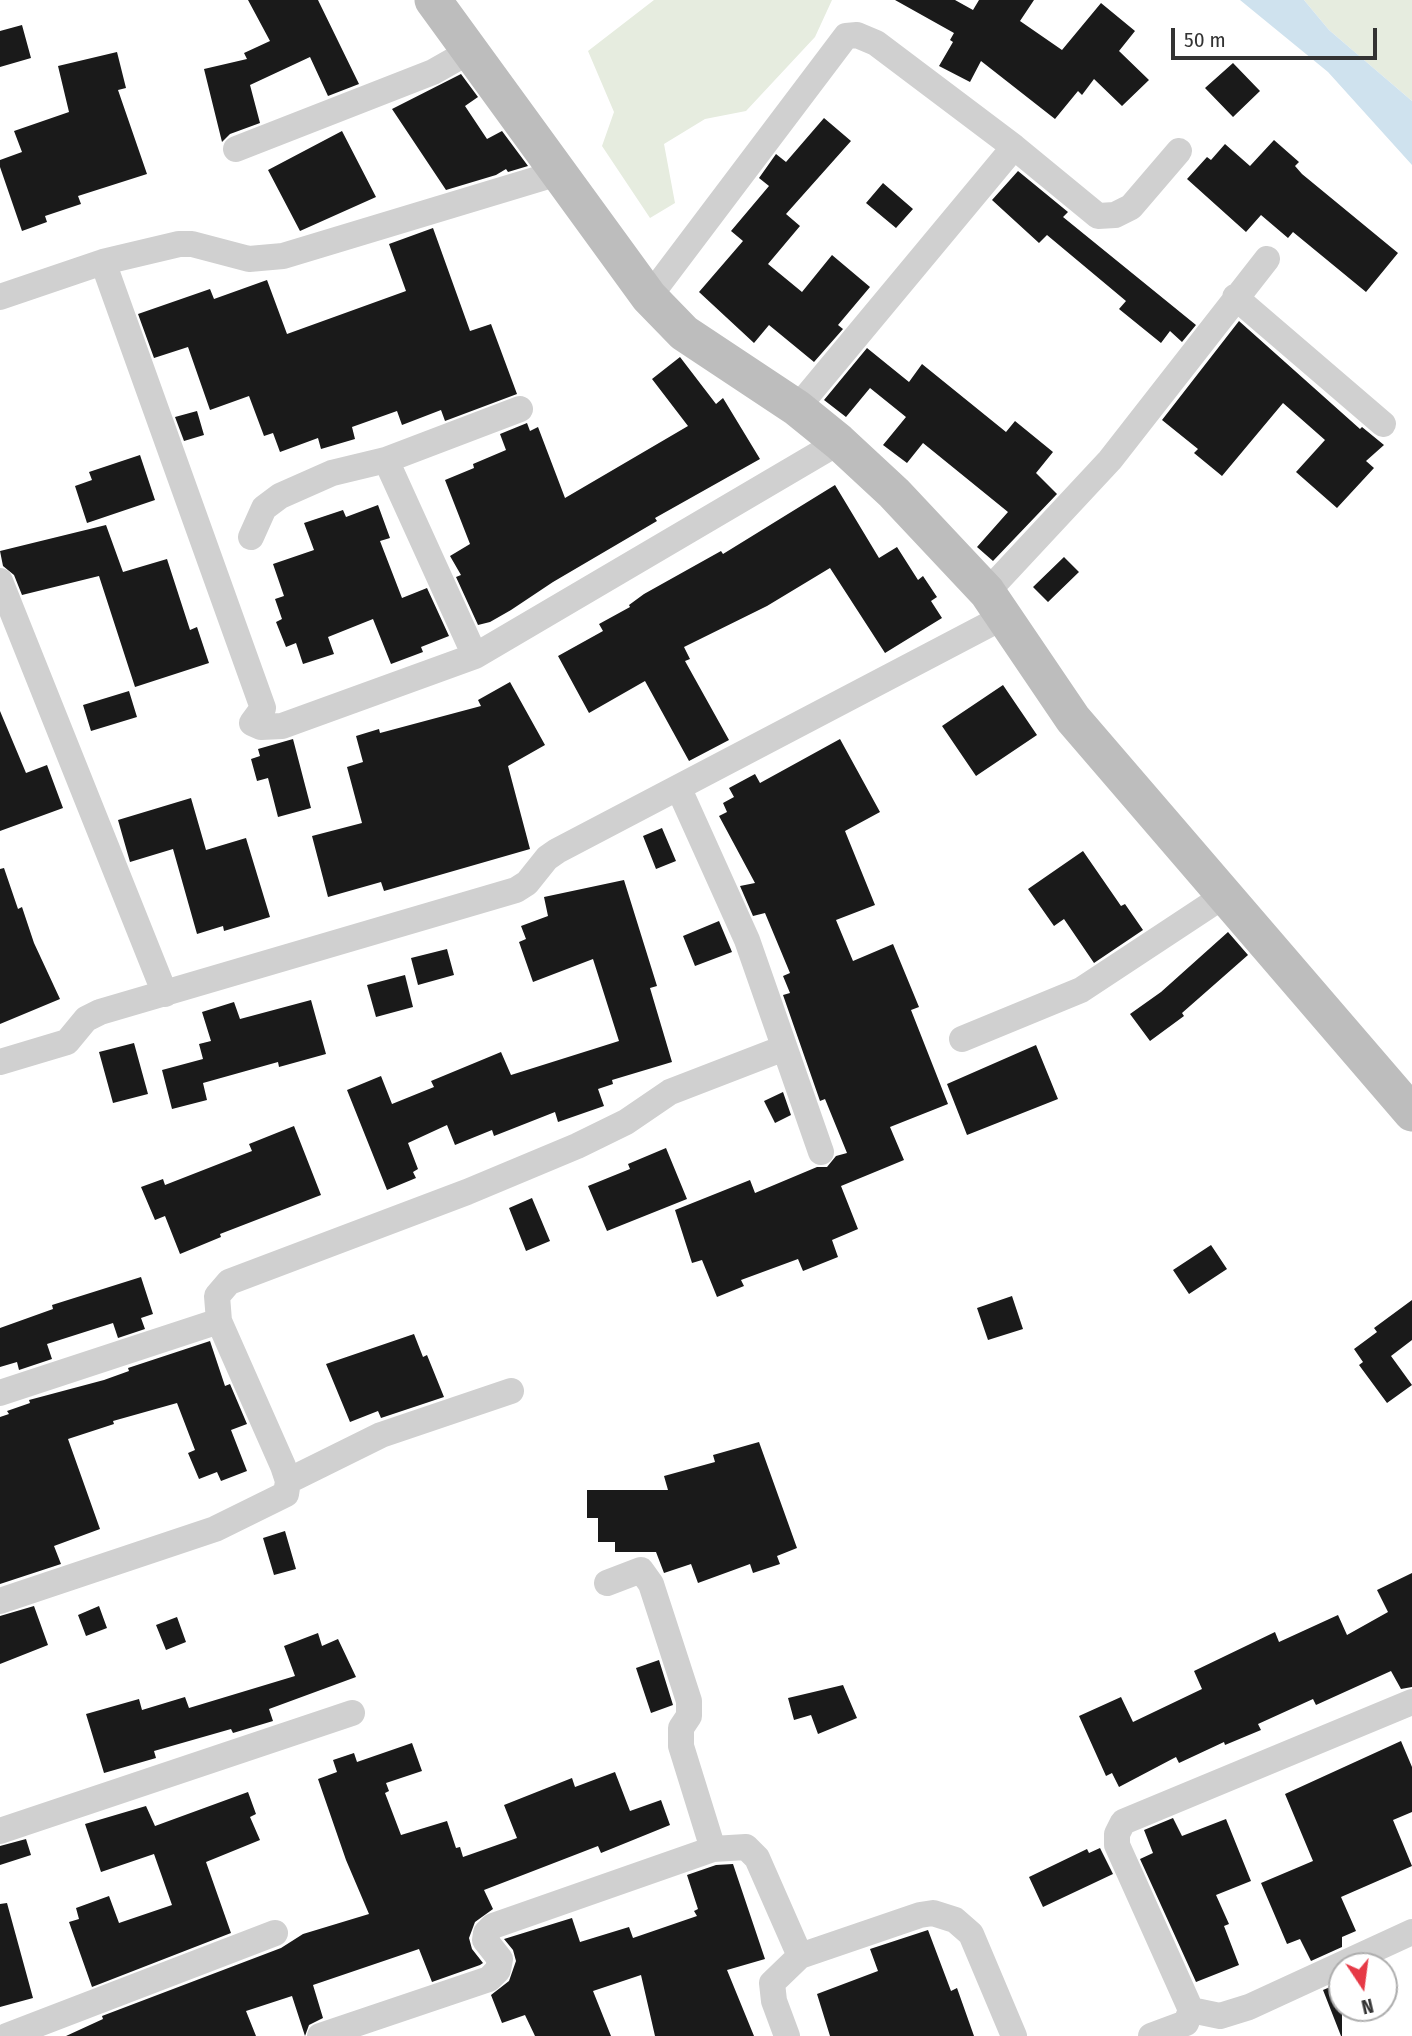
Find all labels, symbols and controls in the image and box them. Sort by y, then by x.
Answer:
scale bar [1174,14,1380,58]
text: 50 m [1184,27,1226,53]
north arrow [1328,1952,1398,2022]
text: N [1359,1994,1376,2018]

